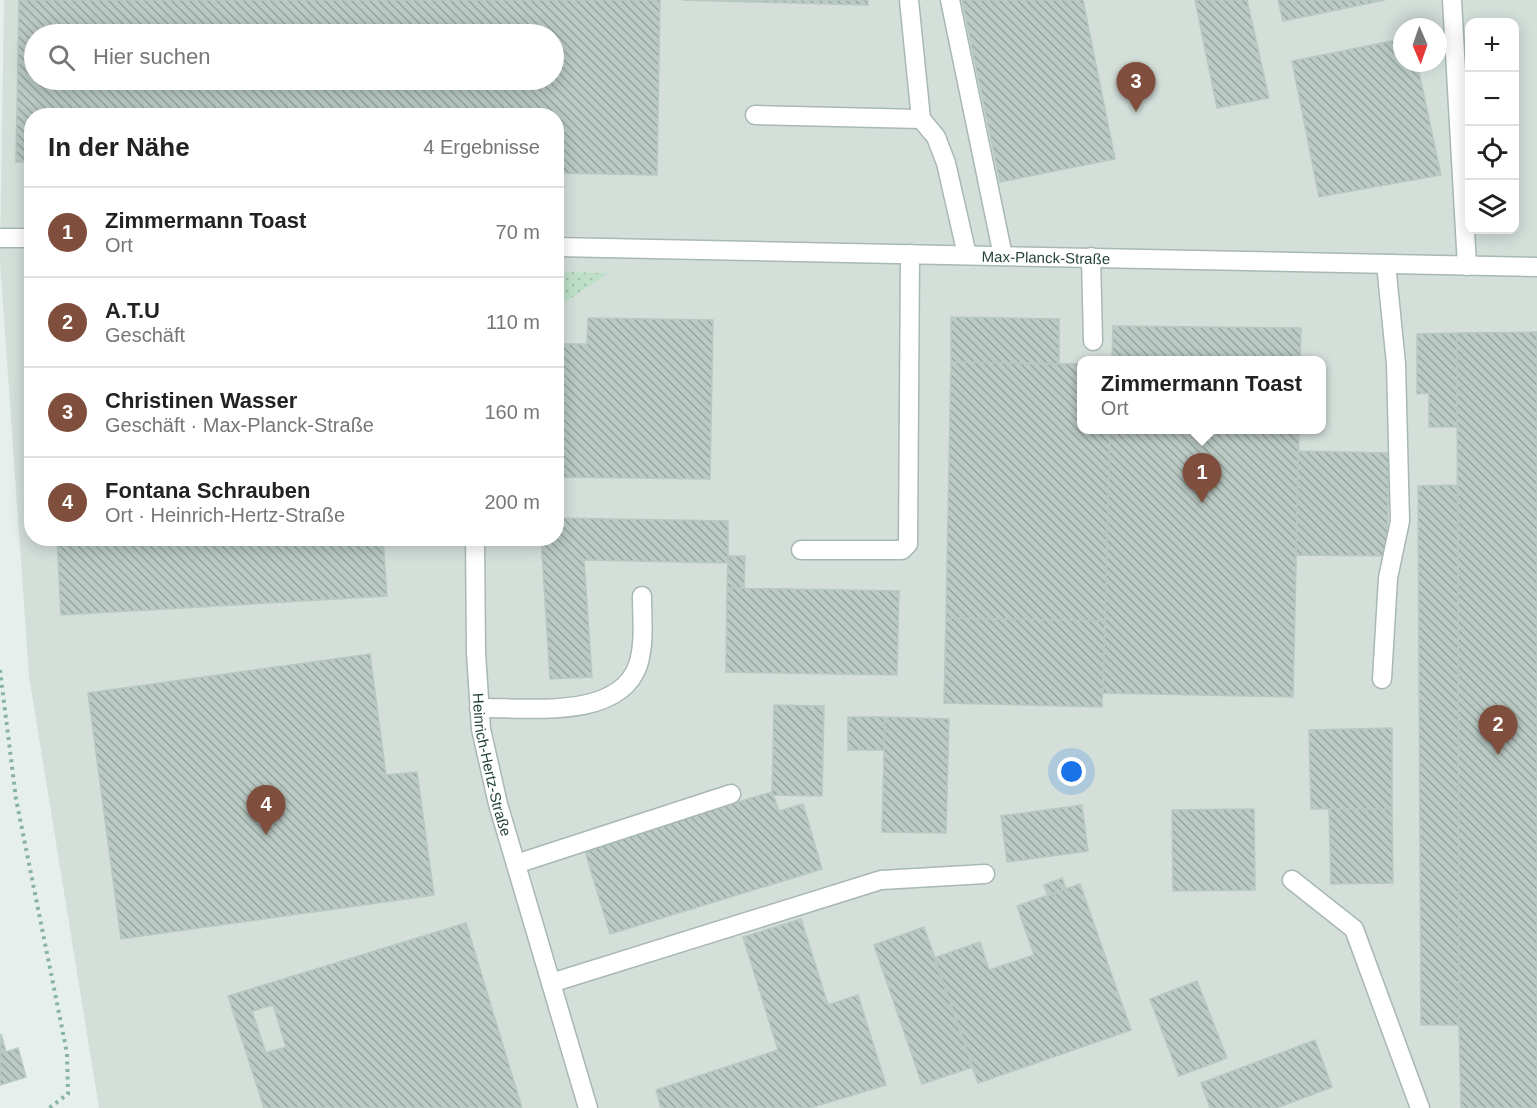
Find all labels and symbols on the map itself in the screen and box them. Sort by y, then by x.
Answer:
north arrow [1393,18,1447,72]
pin: 3 [1116,63,1156,112]
street label: Max-Planck-Straße [982,247,1110,267]
pin: 1 [1182,454,1222,503]
street label: Heinrich-Hertz-Straße [470,692,515,838]
pin: 2 [1478,706,1518,755]
your location [1057,757,1086,786]
pin: 4 [246,786,286,835]

